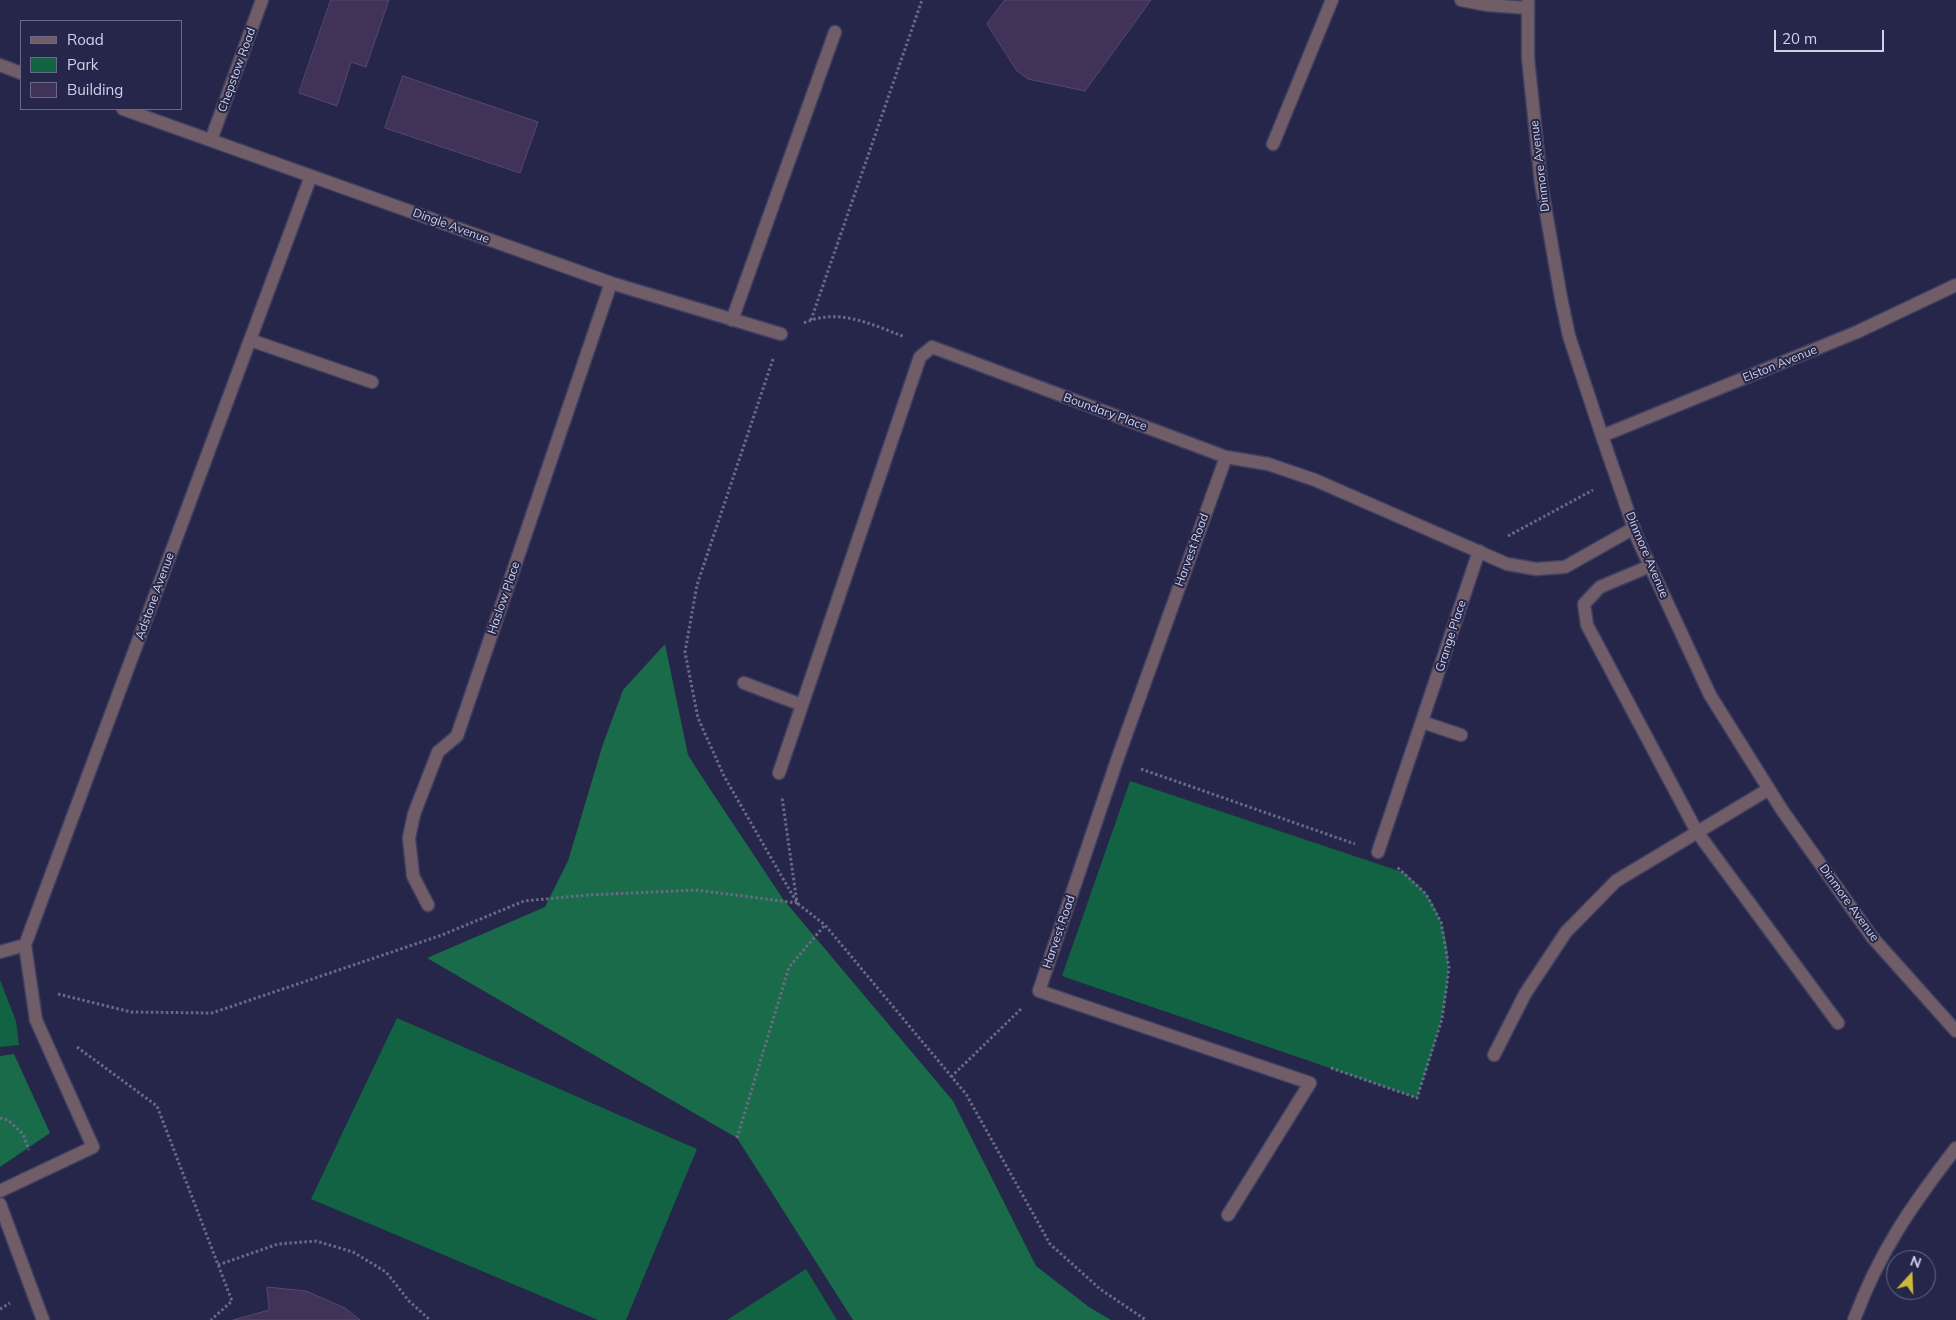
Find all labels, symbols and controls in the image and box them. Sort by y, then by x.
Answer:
legend [20,20,182,110]
scale bar [1776,20,1886,52]
street label: Chepstow Road [215,26,259,114]
text: 20 m [1782,29,1817,48]
text: Road [67,30,104,49]
text: Park [67,55,99,74]
text: Building [67,80,123,99]
street label: Dinmore Avenue [1527,119,1553,213]
street label: Dingle Avenue [411,205,491,247]
street label: Elston Avenue [1741,343,1819,385]
street label: Boundary Place [1061,390,1149,434]
street label: Dinmore Avenue [1622,510,1672,600]
street label: Harvest Road [1172,512,1212,588]
street label: Adstone Avenue [133,551,177,641]
street label: Haslow Place [485,560,523,636]
street label: Grange Place [1433,598,1469,674]
street label: Dinmore Avenue [1816,862,1882,944]
street label: Harvest Road [1040,893,1078,971]
north arrow [1886,1250,1936,1300]
text: N [1908,1252,1924,1272]

